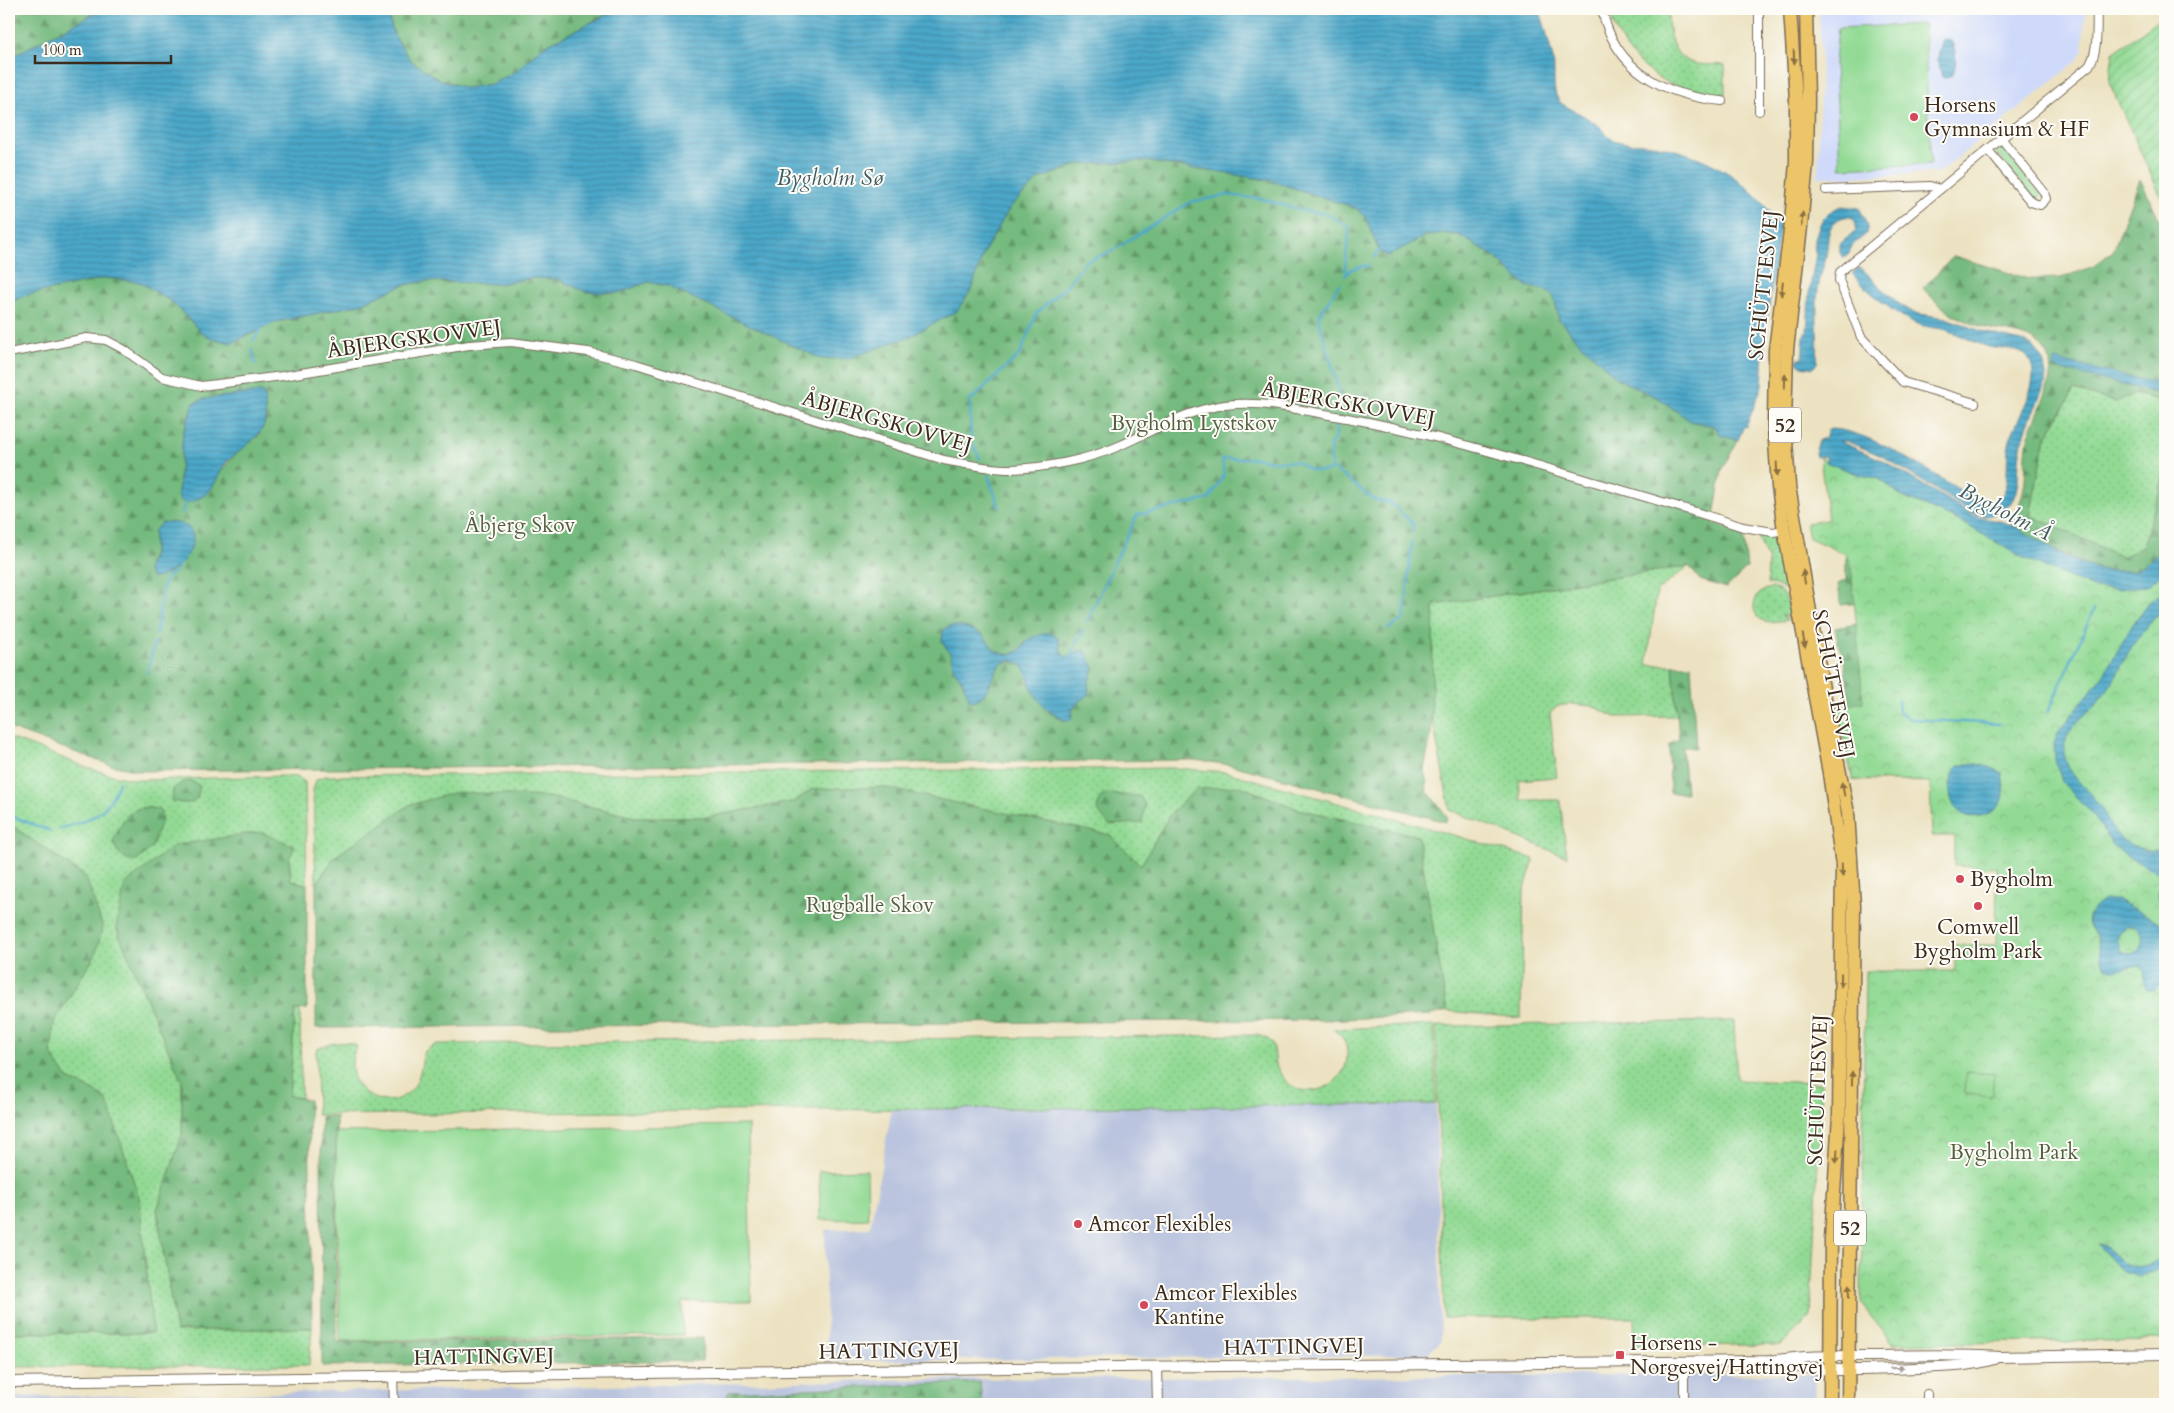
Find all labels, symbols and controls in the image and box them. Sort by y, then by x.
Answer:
scale bar [35,32,171,64]
text: 100 m [42,40,82,60]
one-way arrow [1791,50,1799,66]
place label: Horsens Gymnasium & HF [1924,91,2089,144]
marker: Horsens Gymnasium & HF [1908,111,1920,123]
water label: Bygholm Sø [777,163,884,193]
street label: SCHÜTTESVEJ [1742,208,1786,362]
one-way arrow [1798,211,1806,227]
one-way arrow [1778,281,1786,297]
street label: ÅBJERGSKOVVEJ [325,312,503,366]
one-way arrow [1781,373,1789,389]
street label: ÅBJERGSKOVVEJ [1259,374,1437,434]
street label: ÅBJERGSKOVVEJ [799,384,975,460]
road number: 52 [1769,408,1801,442]
park label: Bygholm Lystskov [1111,409,1278,438]
one-way arrow [1773,461,1781,477]
water label: Bygholm Å [1954,476,2058,548]
park label: Åbjerg Skov [465,511,576,540]
one-way arrow [1800,569,1808,585]
street label: SCHÜTTESVEJ [1804,607,1862,761]
one-way arrow [1800,633,1808,649]
one-way arrow [1839,781,1847,796]
one-way arrow [1838,862,1846,878]
place label: Bygholm [1970,865,2053,894]
marker: Bygholm [1954,873,1966,885]
park label: Rugballe Skov [806,891,934,920]
marker: Comwell Bygholm Park [1972,900,1984,912]
place label: Comwell Bygholm Park [1913,913,2043,966]
one-way arrow [1837,972,1845,988]
street label: SCHÜTTESVEJ [1801,1014,1835,1166]
one-way arrow [1848,1070,1856,1086]
park label: Bygholm Park [1949,1138,2079,1167]
one-way arrow [1833,1148,1841,1164]
place label: Amcor Flexibles [1088,1210,1231,1239]
road number: 52 [1834,1210,1866,1246]
marker: Amcor Flexibles [1072,1218,1084,1230]
place label: Amcor Flexibles Kantine [1154,1279,1297,1332]
one-way arrow [1845,1283,1853,1299]
marker: Amcor Flexibles Kantine [1138,1299,1150,1311]
place label: Horsens - Norgesvej/Hattingvej [1630,1329,1824,1382]
street label: HATTINGVEJ [1224,1331,1364,1363]
street label: HATTINGVEJ [819,1335,959,1367]
street label: HATTINGVEJ [414,1341,554,1373]
marker: Horsens - Norgesvej/Hattingvej [1614,1349,1626,1361]
one-way arrow [1889,1364,1905,1372]

